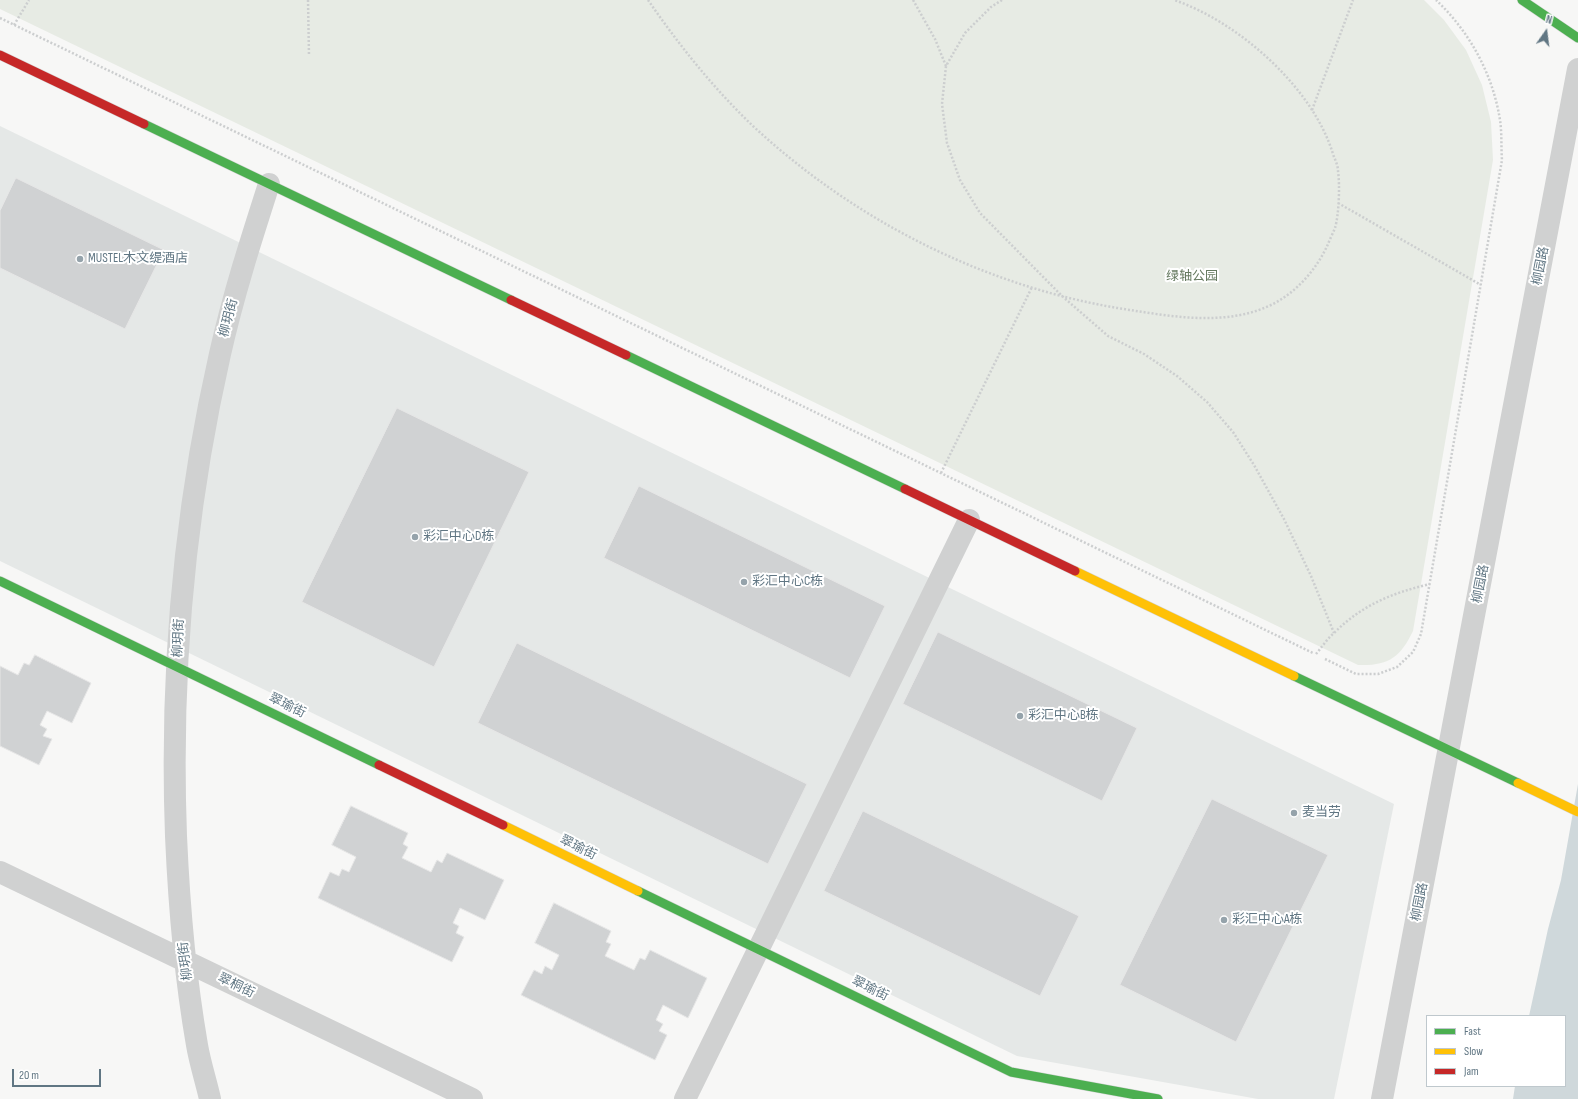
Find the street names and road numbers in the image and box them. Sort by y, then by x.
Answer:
street label: 柳园路 [1530,245,1552,287]
street label: 柳玥街 [216,297,242,339]
street label: 柳园路 [1470,563,1492,605]
street label: 柳玥街 [170,618,188,658]
street label: 翠瑜街 [266,690,308,722]
street label: 翠瑜街 [557,832,599,864]
street label: 柳园路 [1409,881,1431,923]
street label: 柳玥街 [176,941,196,981]
street label: 翠桐街 [215,970,257,1002]
street label: 翠瑜街 [849,973,891,1005]

